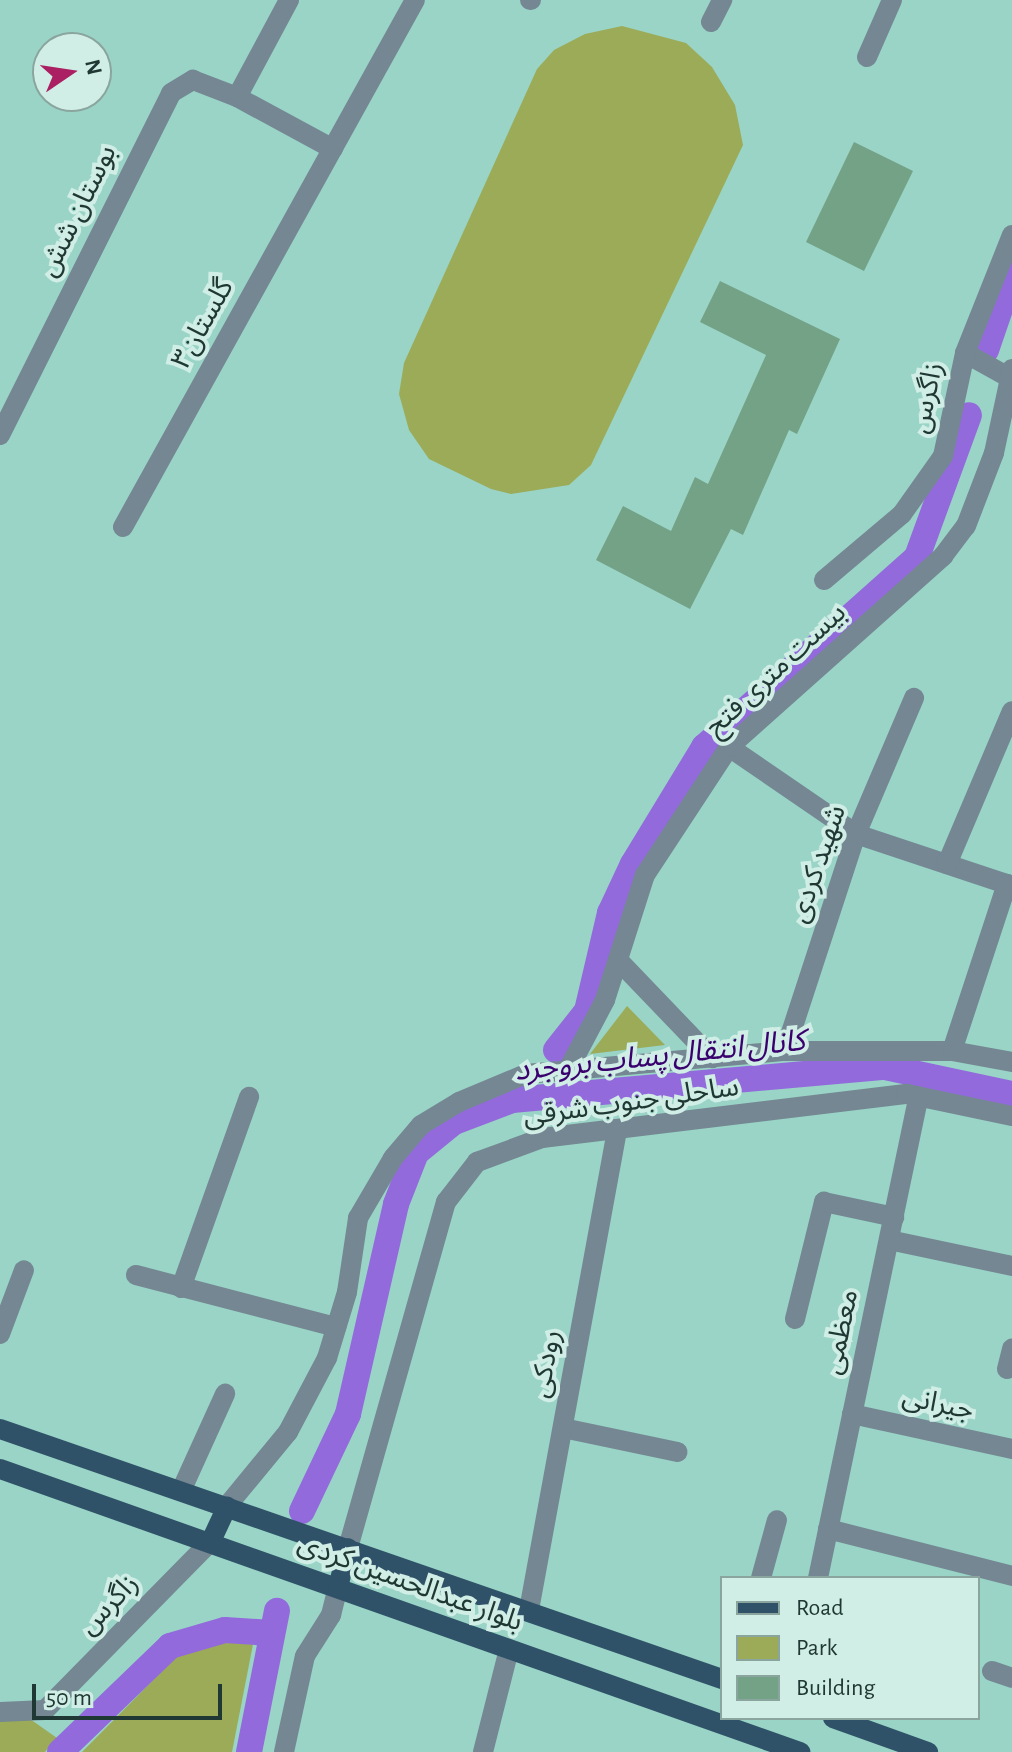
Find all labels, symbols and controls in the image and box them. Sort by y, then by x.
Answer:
north arrow [32,32,112,112]
text: N [81,57,106,77]
street label: بوستان شش [32,140,124,282]
street label: گلستان۳ [165,273,241,375]
street label: زاگرس [903,359,951,437]
street label: بیست متری فتح [699,596,853,744]
street label: شهید کردی [782,801,854,927]
water label: کانال انتقال پساب بروجرد [513,1023,807,1089]
street label: ساحلی جنوب شرقی [521,1070,741,1134]
street label: معظمی [816,1286,866,1378]
street label: رودکی [524,1327,568,1401]
street label: جیرانی [899,1380,977,1428]
street label: بلوار عبدالحسین کردی [293,1527,527,1639]
street label: زاگرس [72,1567,146,1643]
legend [720,1576,980,1720]
text: Road [796,1596,844,1620]
text: Park [796,1636,837,1660]
scale bar [36,1668,226,1718]
text: Building [796,1676,875,1700]
text: 50 m [46,1686,92,1710]

